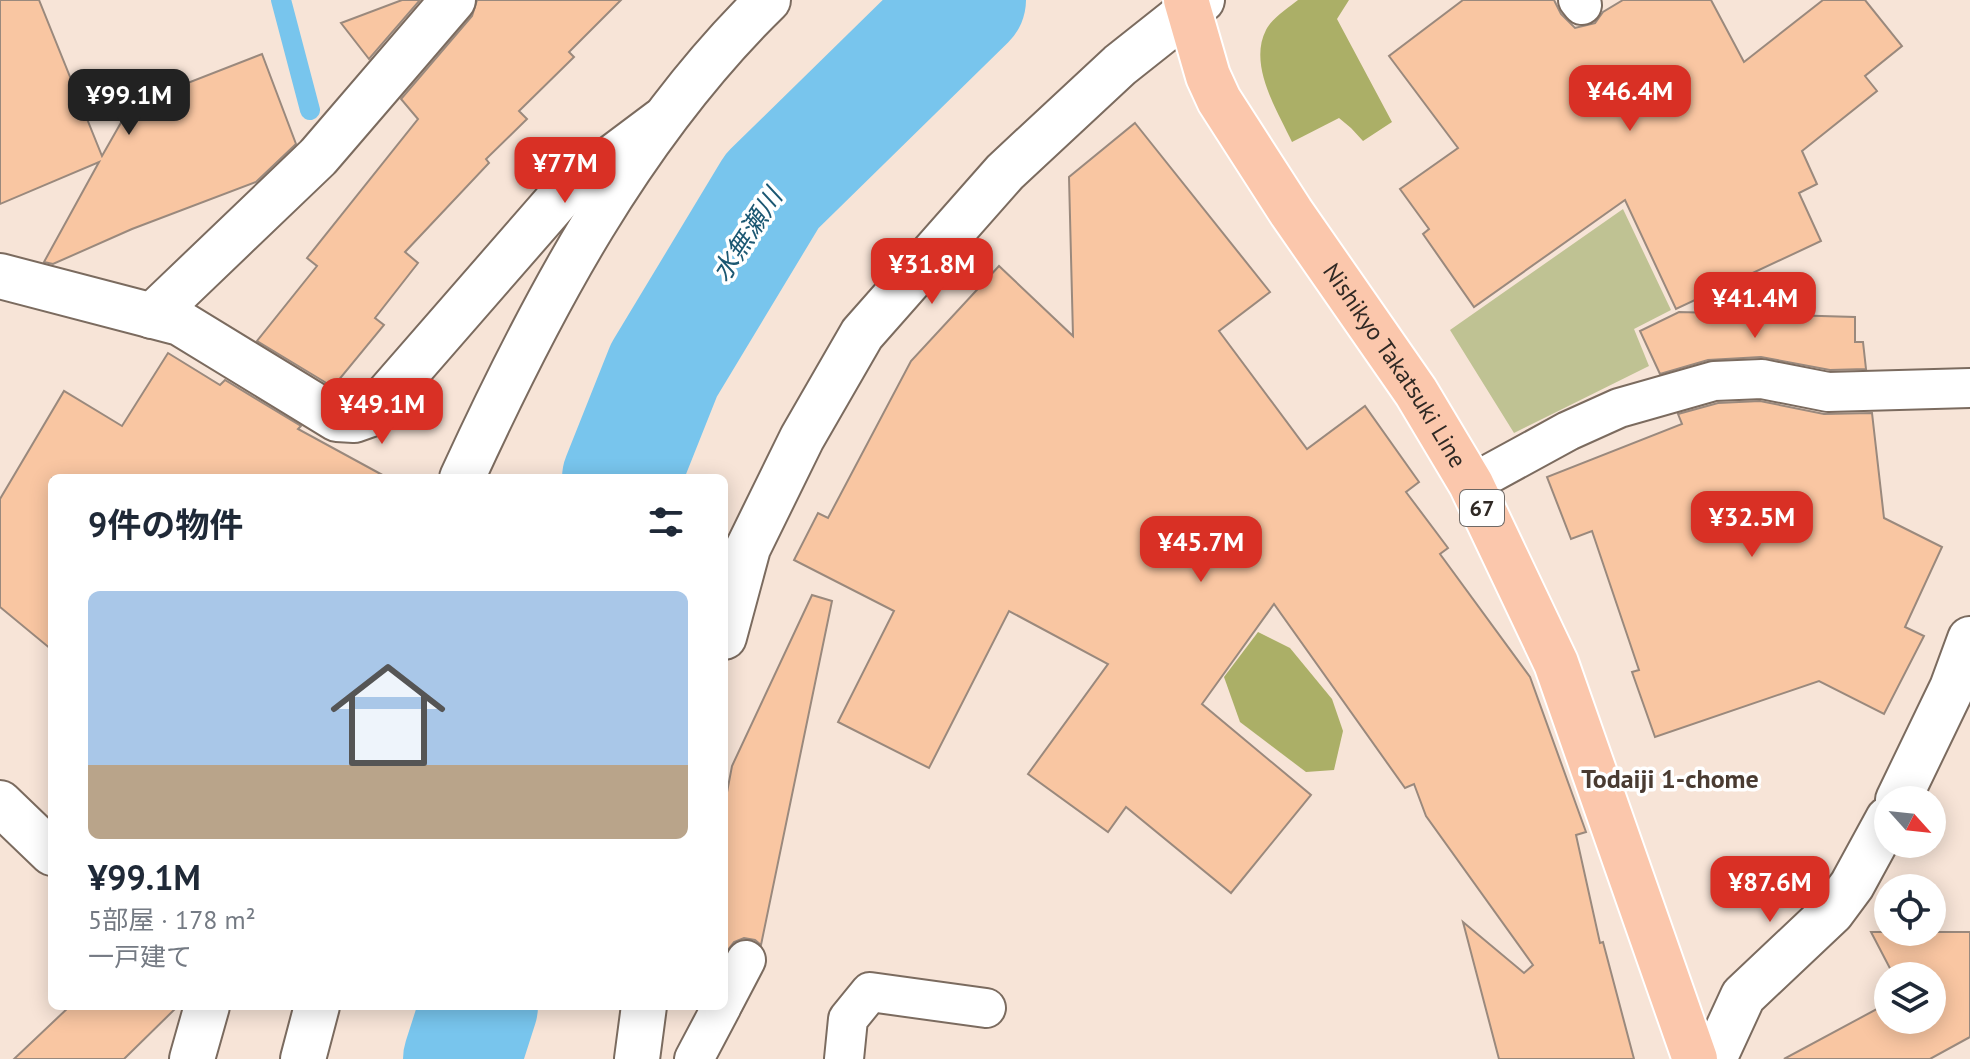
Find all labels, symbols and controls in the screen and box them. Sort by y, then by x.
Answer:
pin: ¥46.4M [1565,65,1695,133]
pin: ¥99.1M [64,69,194,137]
text: ¥46.4M [1587,74,1673,107]
text: ¥99.1M [86,78,172,111]
pin: ¥77M [518,137,612,205]
text: ¥77M [532,146,598,179]
water label: 水無瀬川 [704,180,790,287]
pin: ¥31.8M [867,238,997,306]
text: ¥31.8M [889,247,975,280]
street label: Nishikyo Takatsuki Line [1316,257,1474,473]
pin: ¥41.4M [1690,272,1820,340]
text: ¥41.4M [1712,281,1798,314]
pin: ¥49.1M [317,378,447,446]
text: ¥49.1M [339,387,425,420]
road number: 67 [1460,490,1504,526]
pin: ¥32.5M [1687,491,1817,559]
icon: filters [644,500,688,544]
text: ¥32.5M [1709,500,1795,533]
text: 9件の物件 [88,502,243,546]
pin: ¥45.7M [1136,516,1266,584]
text: ¥45.7M [1158,525,1244,558]
icon: home [316,643,460,787]
district label: Todaiji 1-chome [1581,762,1759,795]
north arrow [1874,786,1946,858]
map controls [1874,786,1946,1034]
text: ¥99.1M [88,855,201,899]
pin: ¥87.6M [1705,856,1835,924]
text: ¥87.6M [1728,865,1812,898]
button: locate [1874,874,1946,946]
text: 5部屋 · 178 m² [88,903,256,936]
text: 一戸建て [88,940,192,973]
button: layers [1874,962,1946,1034]

